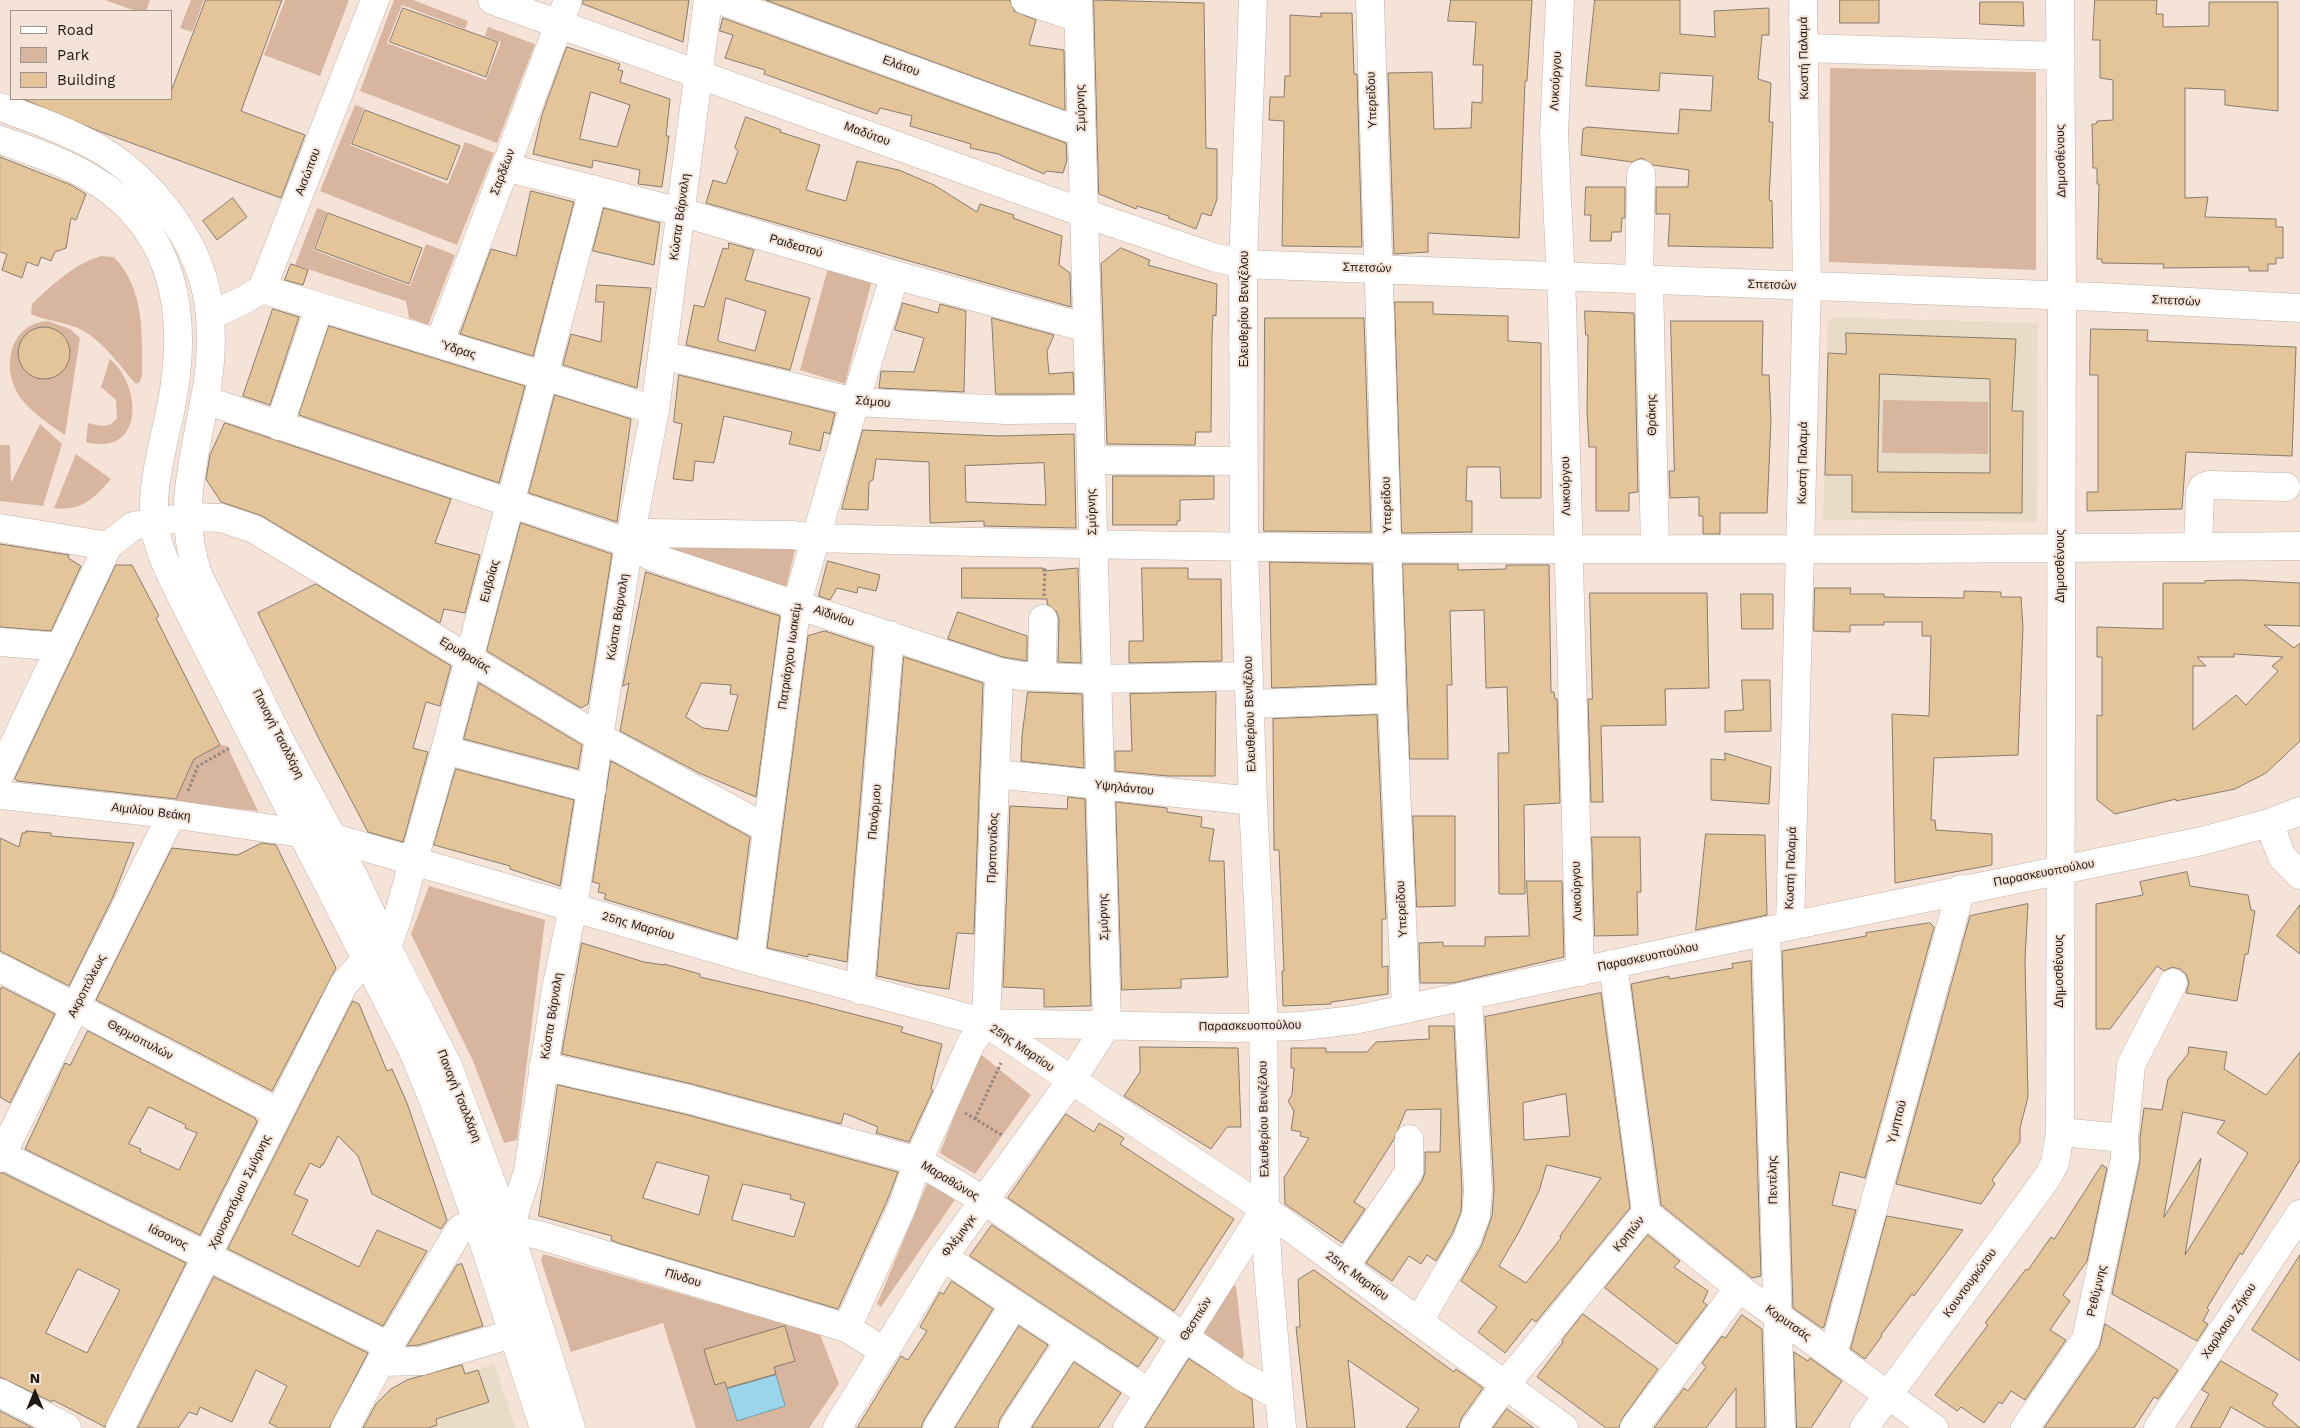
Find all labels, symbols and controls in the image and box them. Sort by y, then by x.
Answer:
legend [10,10,172,100]
street label: Κωστή Παλαμά [1796,16,1812,100]
text: Road [57,21,94,39]
text: Park [57,46,89,64]
street label: Λυκούργου [1547,51,1565,111]
street label: Ελάτου [880,53,922,79]
text: Building [57,71,115,89]
street label: Υπερείδου [1364,71,1380,129]
street label: Σμύρνης [1073,84,1089,132]
street label: Μαδύτου [842,119,892,149]
street label: Δημοσθένους [2053,124,2069,198]
street label: Αισώπου [292,146,324,198]
street label: Σαρδέων [488,147,518,197]
street label: Κώστα Βάρναλη [667,173,693,261]
street label: Ραιδεστού [768,232,824,260]
street label: Ελευθερίου Βενιζέλου [1237,251,1251,367]
street label: Σπετσών [1342,260,1392,276]
street label: Σπετσών [1747,277,1797,293]
street label: Σπετσών [2151,293,2201,309]
street label: Ύδρας [438,338,478,362]
street label: Σάμου [855,393,891,411]
street label: Θράκης [1644,394,1660,436]
street label: Κωστή Παλαμά [1795,421,1811,505]
street label: Λυκούργου [1558,456,1574,516]
street label: Υπερείδου [1379,476,1395,534]
street label: Σμύρνης [1084,488,1100,536]
street label: Δημοσθένους [2053,529,2067,603]
street label: Ευβοίας [477,558,503,604]
street label: Κώστα Βάρναλη [604,573,632,661]
street label: Πατριάρχου Ιωακείμ [775,602,805,710]
street label: Αϊδινίου [812,602,856,630]
street label: Ερυθραίας [437,634,493,676]
street label: Ελευθερίου Βενιζέλου [1241,656,1259,772]
street label: Παναγή Τσαλδάρη [249,687,307,781]
street label: Υψηλάντου [1094,778,1154,798]
street label: Πανόρμου [865,784,885,840]
street label: Αιμιλίου Βεάκη [111,800,191,824]
street label: Προποντίδος [985,813,1001,883]
street label: Κωστή Παλαμά [1782,826,1800,910]
street label: Παρασκευοπούλου [1992,856,2096,890]
street label: Λυκούργου [1569,861,1585,921]
street label: Υπερείδου [1393,880,1411,938]
street label: Σμύρνης [1096,893,1112,941]
street label: 25ης Μαρτίου [600,909,676,943]
street label: Δημοσθένους [2052,934,2066,1008]
street label: Παρασκευοπούλου [1596,939,1700,975]
street label: Ακροπόλεως [65,952,109,1020]
street label: Κώστα Βάρναλη [538,972,566,1060]
street label: Θερμοπυλών [105,1017,175,1063]
street label: Παρασκευοπούλου [1199,1018,1301,1034]
street label: 25ης Μαρτίου [987,1021,1057,1075]
street label: Παναγή Τσαλδάρη [434,1048,484,1144]
street label: Ελευθερίου Βενιζέλου [1256,1061,1272,1177]
street label: Υμηττού [1884,1099,1910,1145]
street label: Χρυσοστόμου Σμύρνης [206,1132,274,1252]
street label: Πεντέλης [1765,1156,1781,1204]
street label: Μαραθώνος [918,1158,982,1204]
street label: Φλέμινγκ [938,1212,980,1260]
street label: Κρητών [1610,1213,1648,1255]
street label: Ιάσονος [146,1221,190,1253]
street label: Κουντουριώτου [1940,1246,2000,1320]
street label: 25ης Μαρτίου [1323,1248,1391,1304]
street label: Ρεθύμνης [2084,1264,2110,1318]
street label: Πίνδου [663,1266,703,1290]
street label: Χαρίλαου Ζήκου [2199,1281,2259,1361]
street label: Θεσπιών [1177,1294,1215,1344]
street label: Κορυτσάς [1762,1302,1814,1344]
north arrow [10,1368,60,1418]
text: N [30,1370,40,1386]

